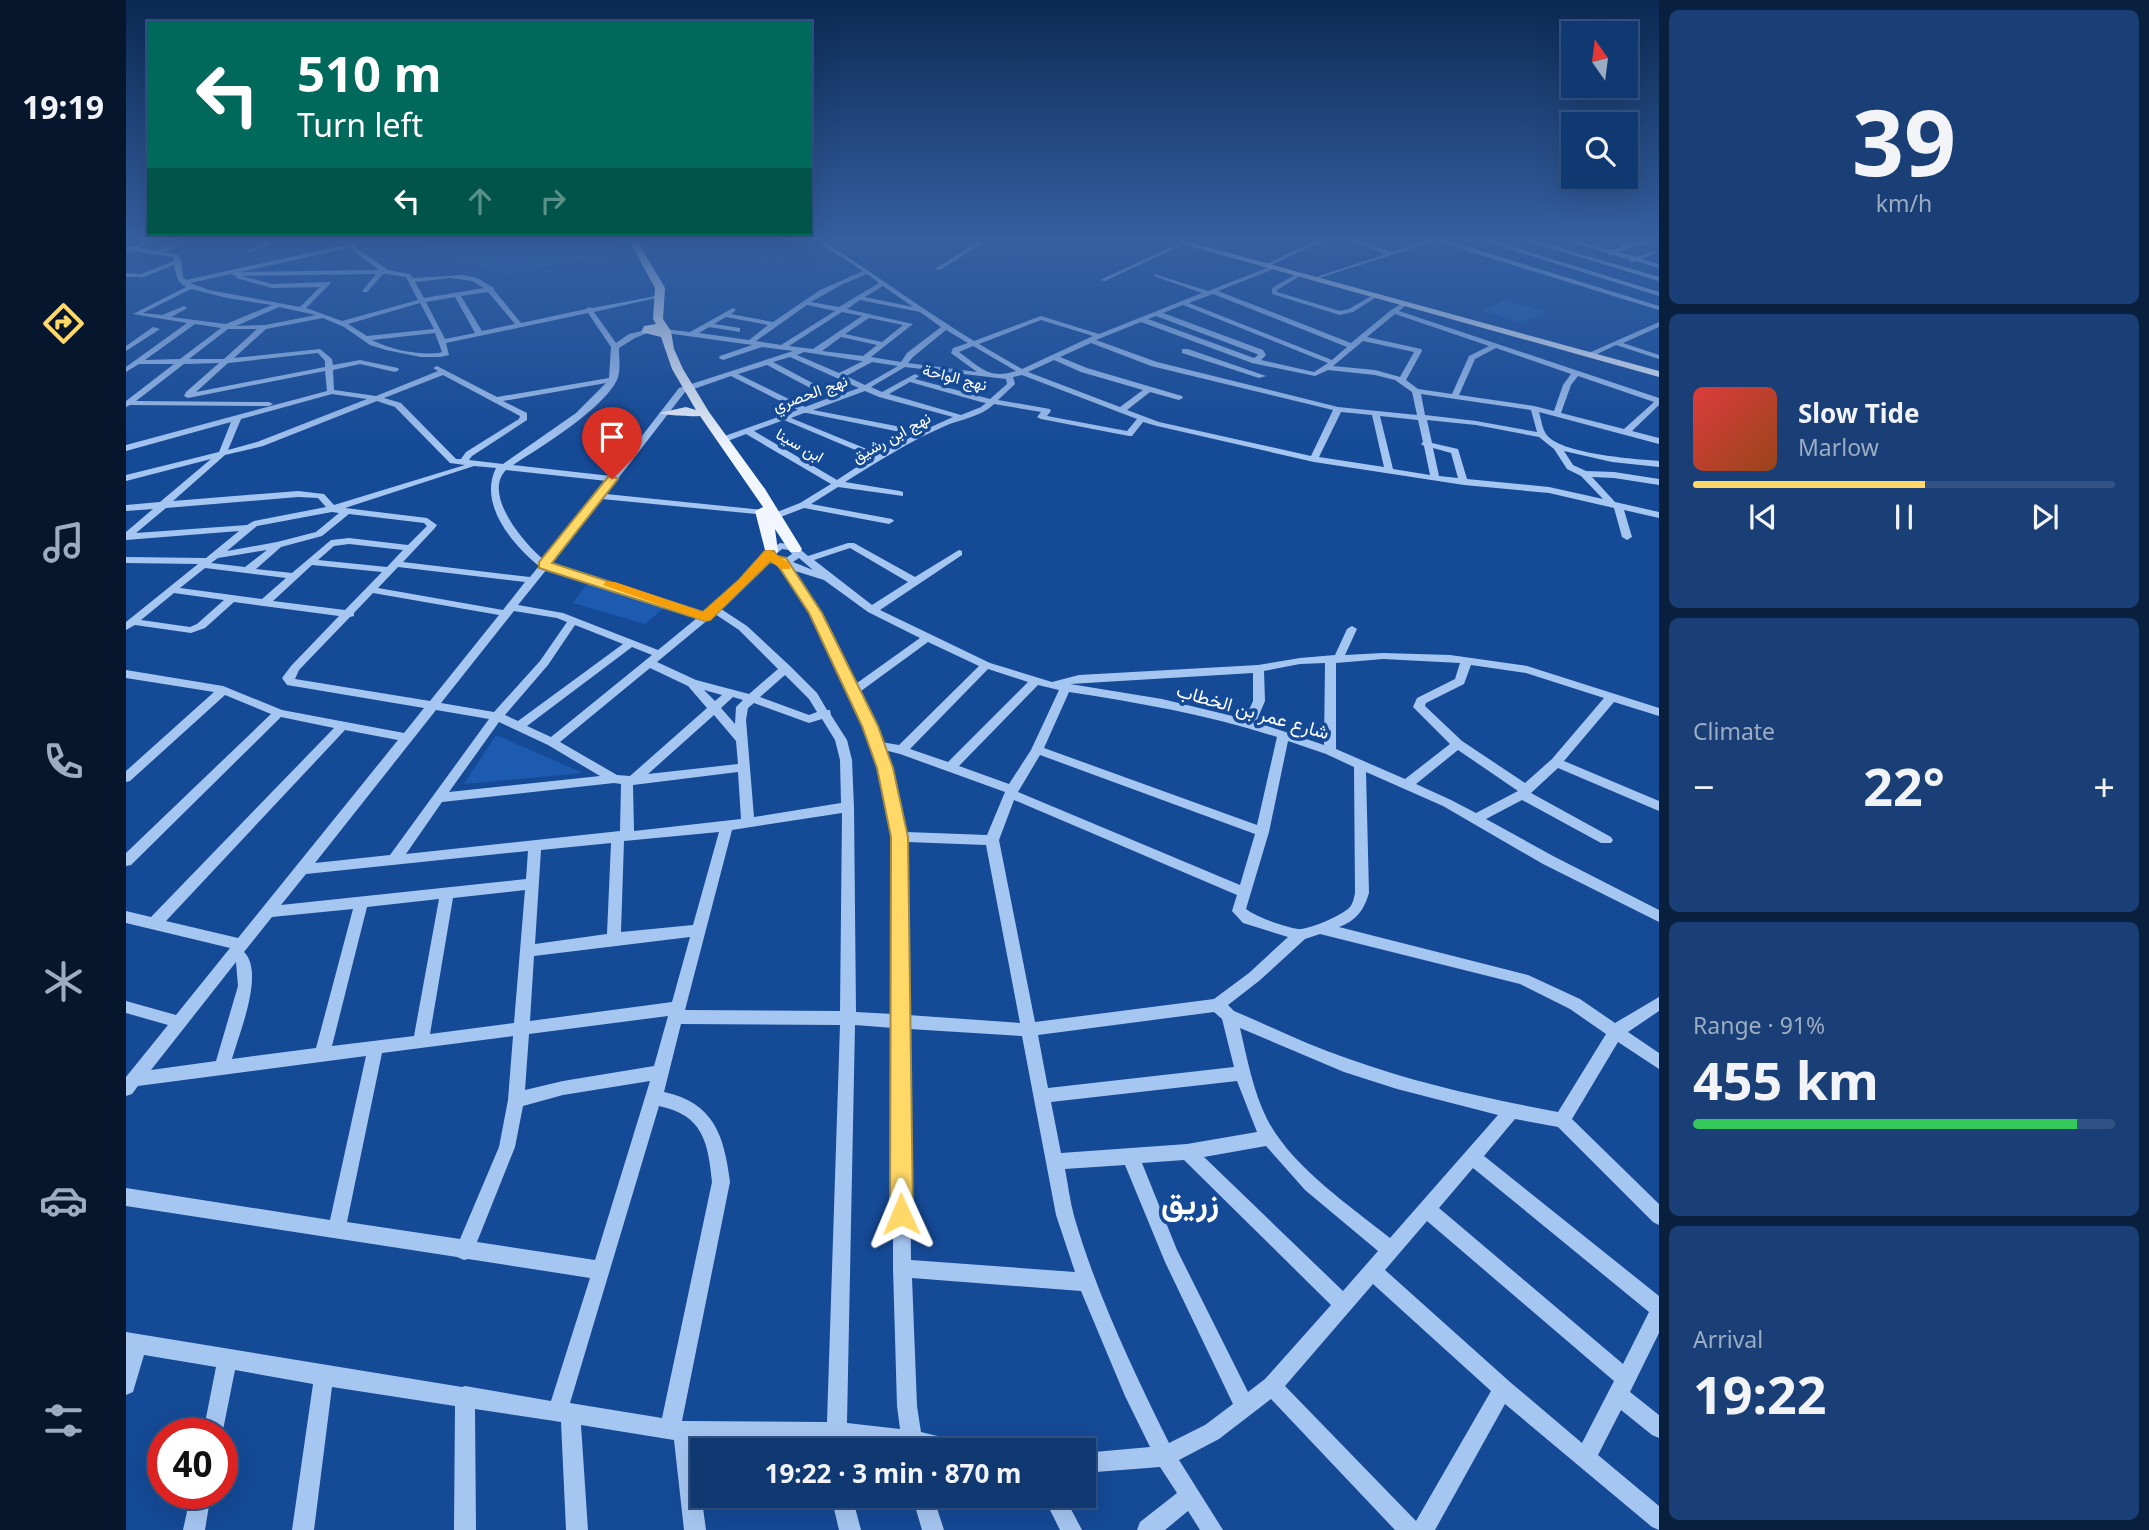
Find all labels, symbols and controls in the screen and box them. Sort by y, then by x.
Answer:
north arrow [1561,21,1638,98]
map controls [1561,21,1638,189]
text: 510 m [297,40,442,106]
icon: left [182,49,273,140]
text: 39 [1852,79,1956,203]
text: 19:19 [22,85,104,128]
text: Turn left [297,103,423,146]
button: search [1561,112,1638,189]
icon: left [388,182,426,220]
icon: ahead [461,182,499,220]
icon: right [534,182,572,220]
text: km/h [1876,187,1932,219]
icon: directions [39,299,88,348]
street label: نهج الواحة [920,358,990,397]
street label: نهج الحصري [770,369,852,420]
text: Slow Tide [1798,395,1920,431]
street label: نهج ابن رشيق [848,406,935,469]
pin [582,407,642,479]
icon: arrive [593,418,631,456]
street label: ابن سينا [772,422,828,468]
text: Marlow [1798,431,1879,463]
icon: previous [1744,498,1782,536]
icon: pause [1885,498,1923,536]
icon: next [2026,498,2064,536]
icon: music [39,518,88,567]
street label: شارع عمر بن الخطاب [1174,677,1332,745]
text: Climate [1693,715,1775,747]
icon: phone [39,737,88,786]
text: 22° [1863,750,1945,821]
text: − [1693,760,1715,812]
text: + [2093,760,2115,812]
icon: climate [39,957,88,1006]
text: Range · 91% [1693,1009,1825,1041]
text: 455 km [1693,1044,1879,1115]
icon: car [39,1176,88,1225]
position arrow [864,1177,938,1251]
district label: زريق [1161,1180,1219,1223]
text: Arrival [1693,1323,1763,1355]
text: 19:22 [1693,1358,1827,1429]
icon: filters [39,1396,88,1445]
speed limit sign: 40 [147,1418,238,1509]
text: 19:22 · 3 min · 870 m [765,1455,1021,1491]

